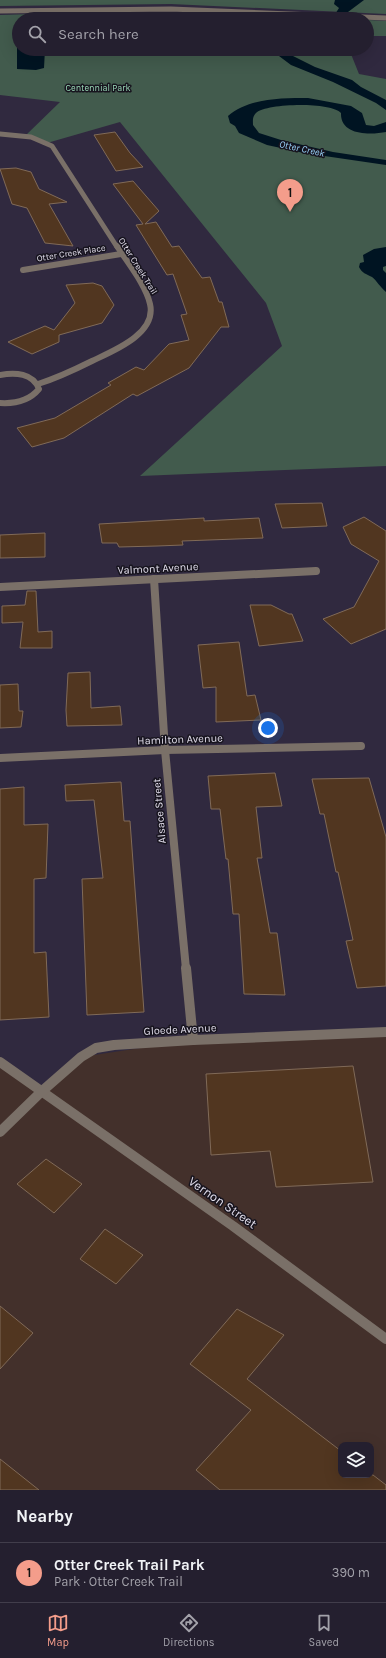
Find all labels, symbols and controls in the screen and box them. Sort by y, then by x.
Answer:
search box [12,12,374,56]
icon: search [26,23,48,45]
text: Search here [58,25,139,43]
park label: Centennial Park [66,83,131,93]
water label: Otter Creek [278,138,326,160]
pin: 1 [277,179,303,212]
street label: Otter Creek Trail [117,236,159,296]
street label: Otter Creek Place [36,243,106,263]
street label: Valmont Avenue [117,560,199,577]
your location [258,718,278,738]
street label: Hamilton Avenue [137,731,223,747]
street label: Alsace Street [150,778,169,844]
street label: Gloede Avenue [143,1021,217,1038]
street label: Vernon Street [186,1173,260,1232]
map controls [338,1442,374,1478]
button: layers [338,1442,374,1478]
text: Nearby [16,1506,73,1526]
text: Otter Creek Trail Park [54,1556,205,1574]
text: 1 [27,1565,31,1580]
text: 390 m [332,1565,370,1580]
text: Park · Otter Creek Trail [54,1574,183,1589]
tab: Map [47,1612,69,1649]
tab: Directions [163,1612,215,1649]
tab: Saved [309,1612,339,1649]

